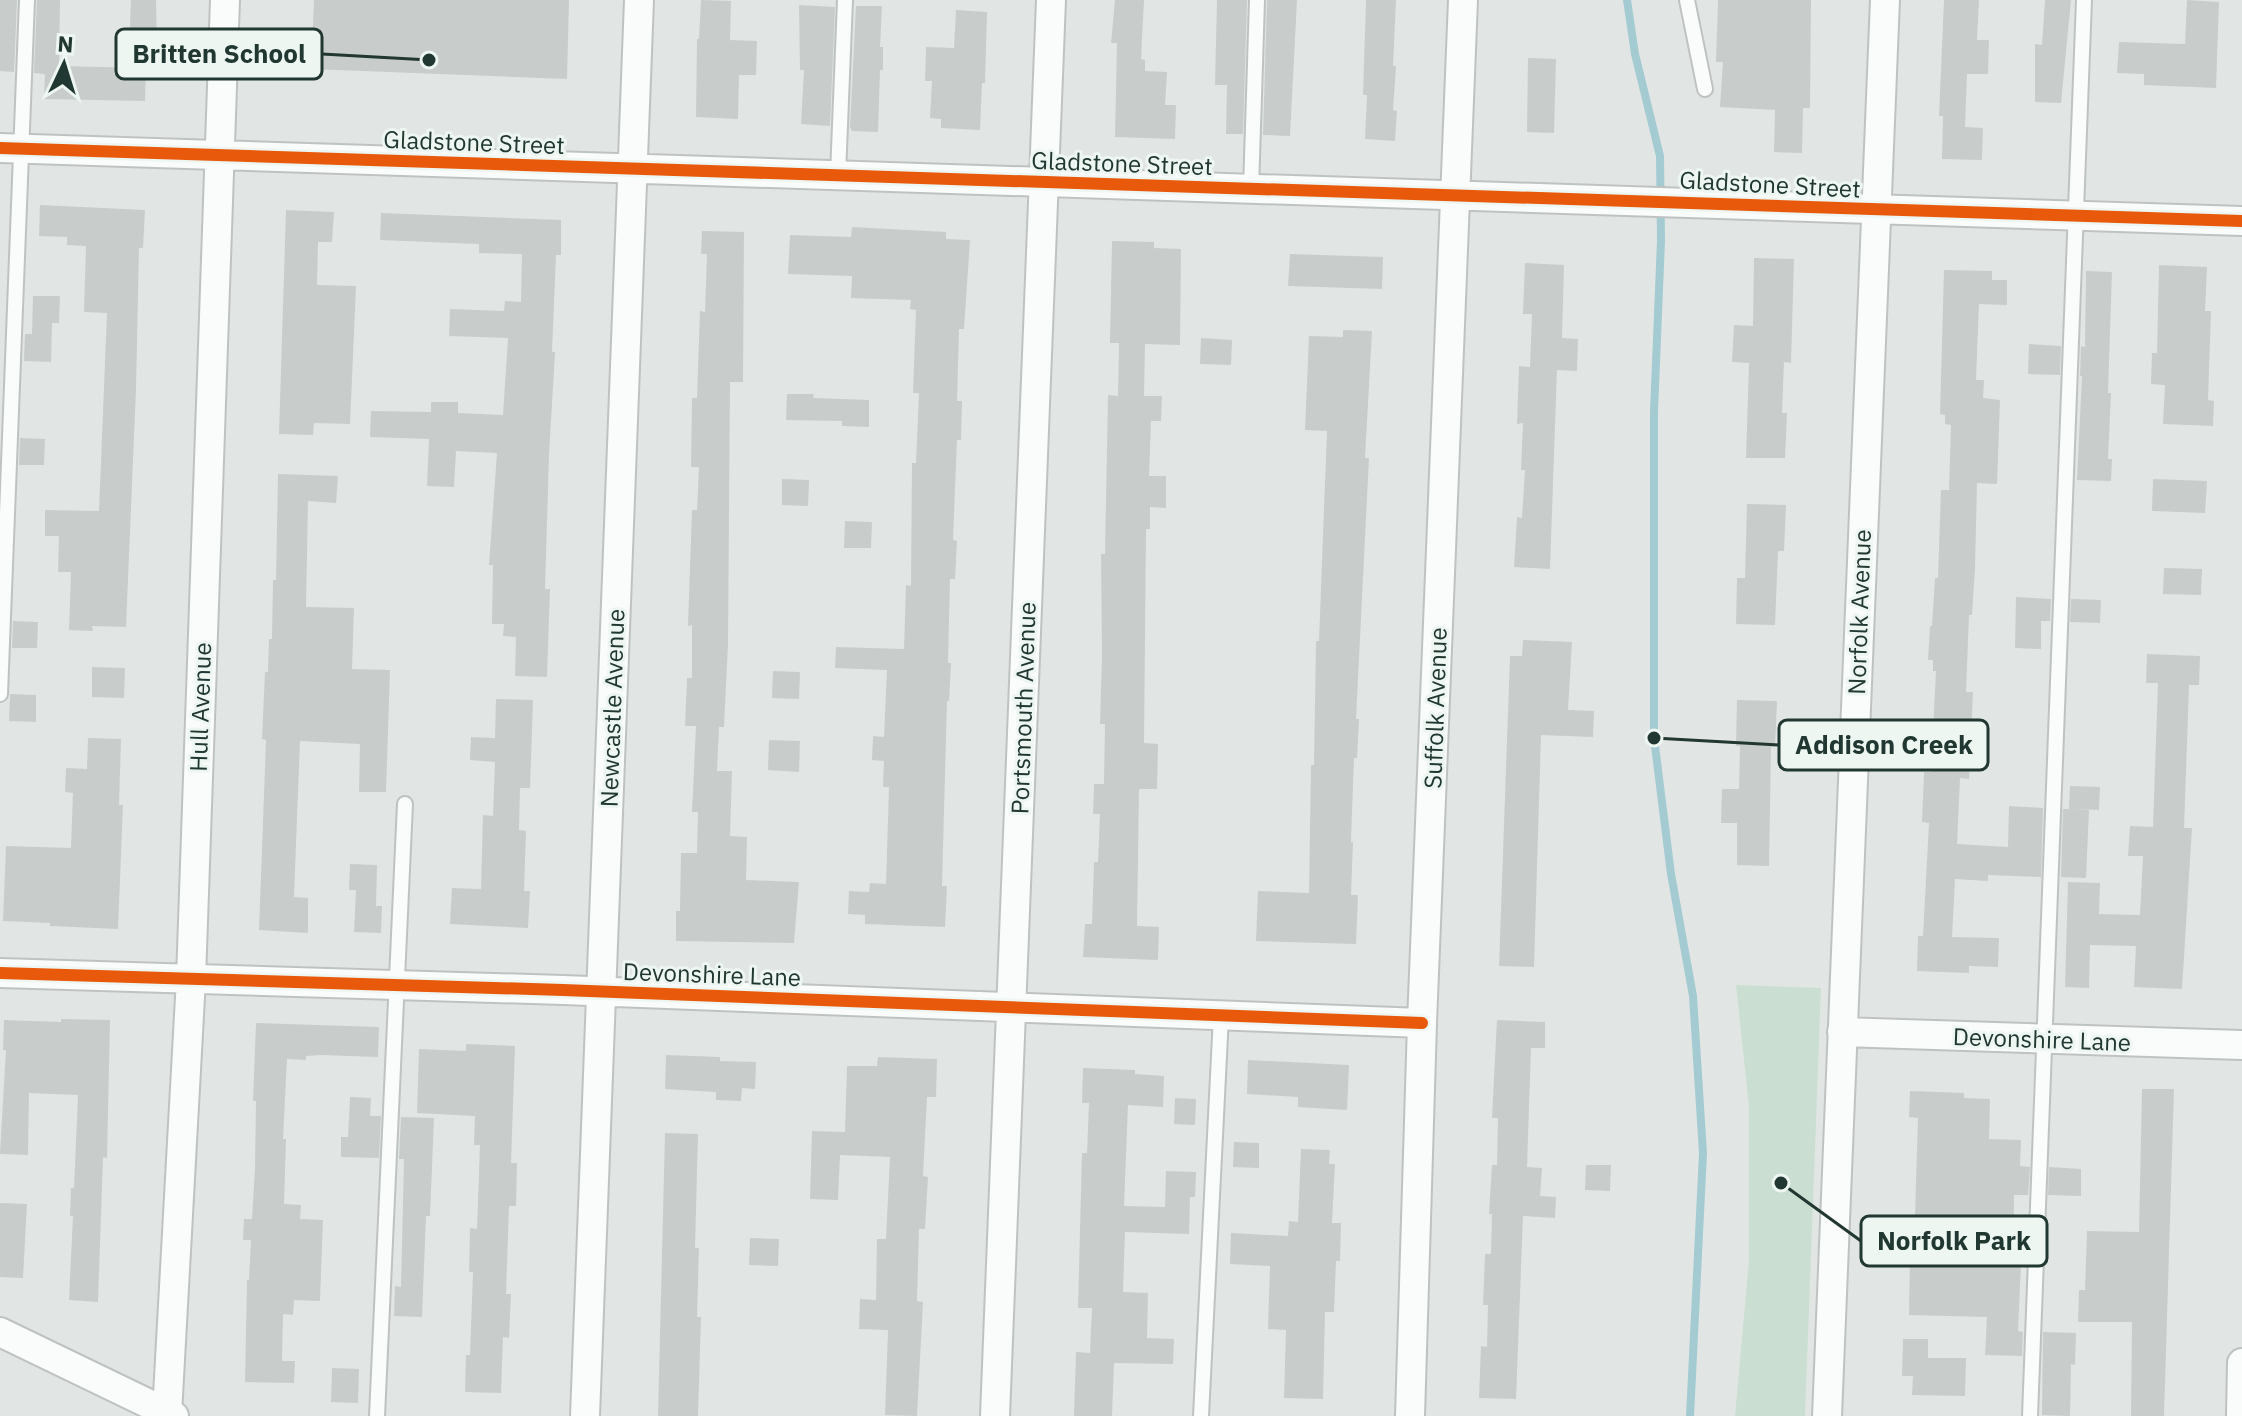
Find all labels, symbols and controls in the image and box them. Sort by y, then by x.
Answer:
north arrow [24,24,104,104]
text: N [56,29,74,59]
callout: Britten School [116,29,322,79]
text: Britten School [132,36,306,70]
street label: Gladstone Street [383,123,565,161]
street label: Gladstone Street [1031,144,1213,182]
street label: Gladstone Street [1679,163,1861,205]
street label: Norfolk Avenue [1840,529,1878,695]
street label: Portsmouth Avenue [1003,601,1043,815]
street label: Newcastle Avenue [593,608,631,808]
street label: Suffolk Avenue [1416,627,1454,789]
street label: Hull Avenue [182,642,218,772]
callout: Addison Creek [1779,720,1988,770]
text: Addison Creek [1795,727,1973,761]
street label: Devonshire Lane [622,955,802,993]
street label: Devonshire Lane [1952,1020,2132,1058]
callout: Norfolk Park [1861,1216,2047,1266]
text: Norfolk Park [1877,1223,2031,1257]

